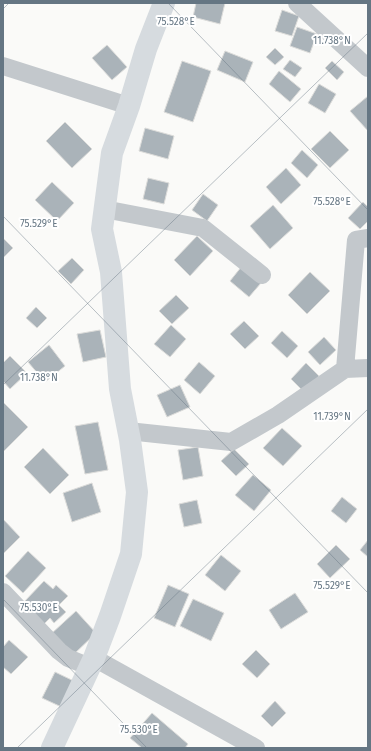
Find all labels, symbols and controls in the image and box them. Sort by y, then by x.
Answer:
text: 75.528°E [157,16,195,28]
text: 11.738°N [313,35,351,47]
text: 75.528°E [313,196,351,208]
text: 75.529°E [20,218,58,230]
text: 11.738°N [20,372,58,384]
text: 11.739°N [313,411,351,423]
text: 75.529°E [313,580,351,592]
text: 75.530°E [20,602,58,614]
text: 75.530°E [120,724,158,736]

